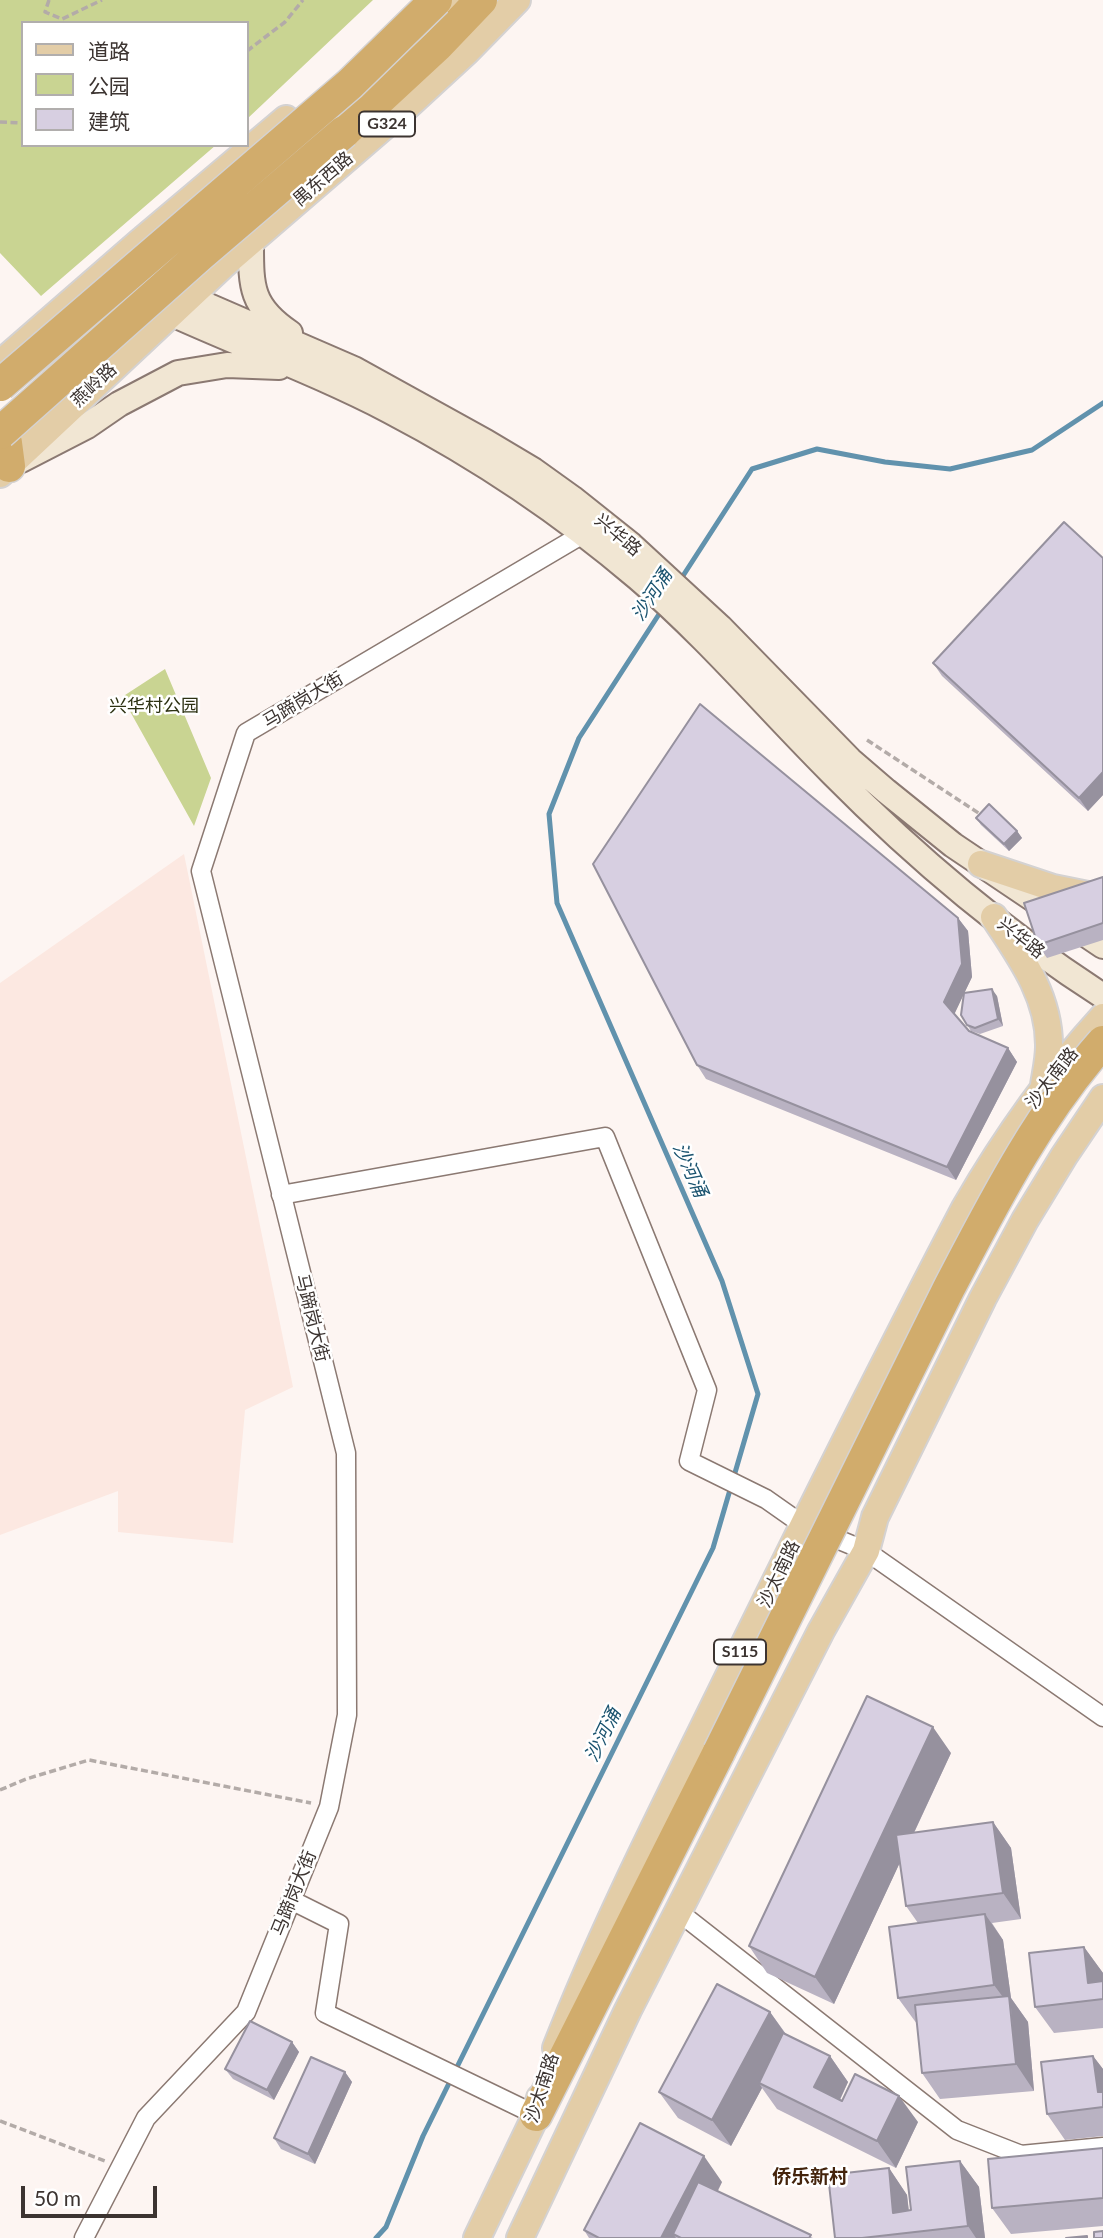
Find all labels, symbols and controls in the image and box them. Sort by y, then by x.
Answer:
legend [21,21,248,147]
text: 道路 [88,38,130,63]
text: 公园 [88,73,130,98]
text: 建筑 [88,108,130,133]
road number: G324 [359,112,415,136]
street label: 禺东西路 [289,147,357,211]
street label: 燕岭路 [67,359,121,411]
street label: 兴华路 [590,509,646,561]
water label: 沙河涌 [627,565,677,625]
street label: 马蹄岗大街 [259,668,347,732]
park label: 兴华村公园 [109,695,199,717]
street label: 兴华路 [993,913,1049,963]
street label: 沙太南路 [1021,1043,1083,1113]
water label: 沙河涌 [668,1139,712,1201]
street label: 马蹄岗大街 [291,1272,333,1364]
street label: 沙太南路 [754,1537,804,1611]
road number: S115 [714,1640,766,1664]
water label: 沙河涌 [580,1704,626,1766]
street label: 马蹄岗大街 [267,1847,321,1939]
street label: 沙太南路 [521,2050,563,2126]
district label: 侨乐新村 [772,2166,848,2188]
scale bar [24,2172,161,2216]
text: 50 m [34,2185,81,2210]

